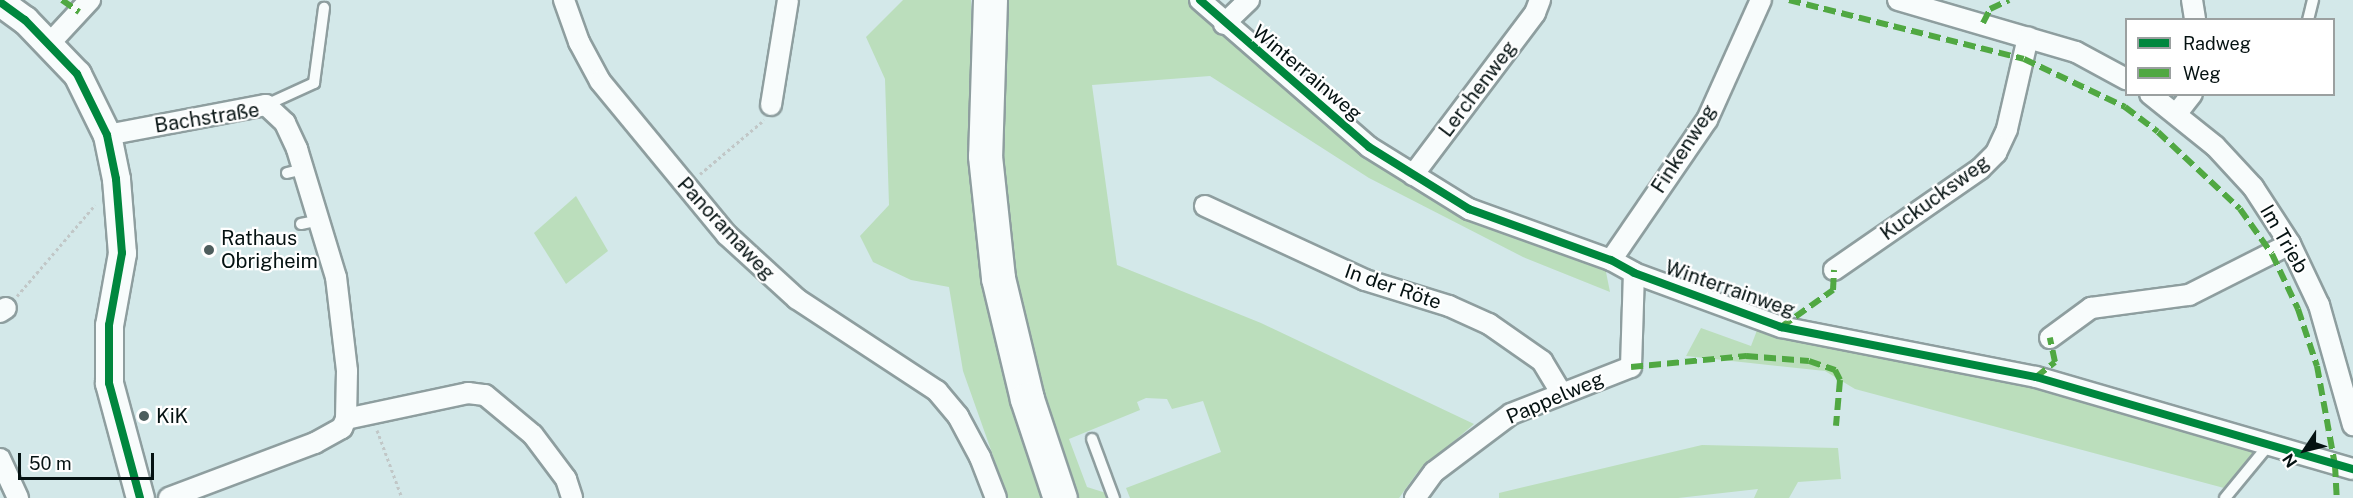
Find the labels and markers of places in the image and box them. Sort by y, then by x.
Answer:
place label: Rathaus Obrigheim [221,226,318,273]
marker: Rathaus Obrigheim [202,243,216,257]
place label: KiK [156,404,188,428]
marker: KiK [137,409,151,423]

